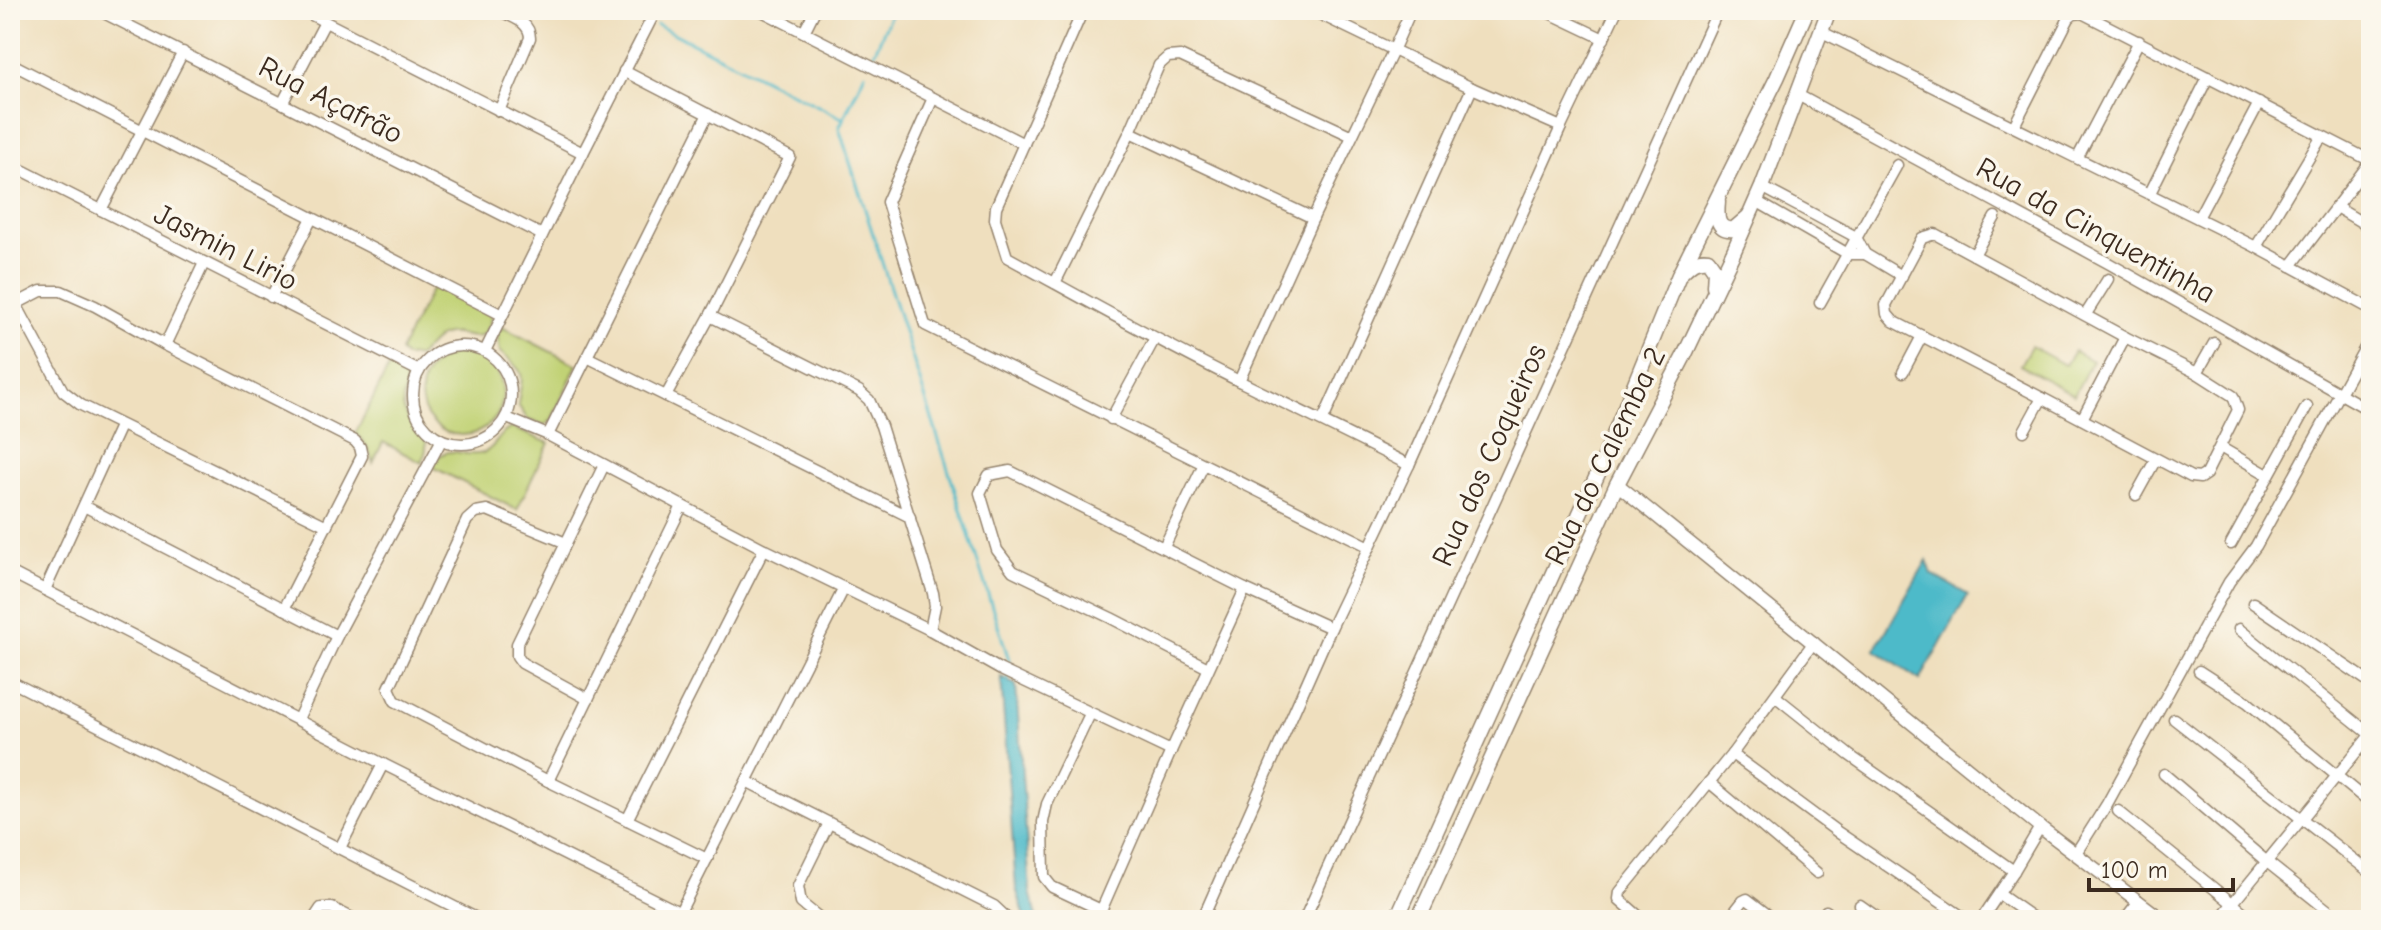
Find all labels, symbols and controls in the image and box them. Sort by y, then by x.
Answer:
street label: Rua Açafrão [253,49,409,152]
street label: Rua da Cinquentinha [1970,150,2221,311]
street label: Jasmin Lirio [148,196,303,299]
street label: Rua dos Coqueiros [1425,339,1554,572]
street label: Rua do Calemba 2 [1538,342,1673,571]
scale bar [2089,842,2233,892]
text: 100 m [2101,856,2168,884]

